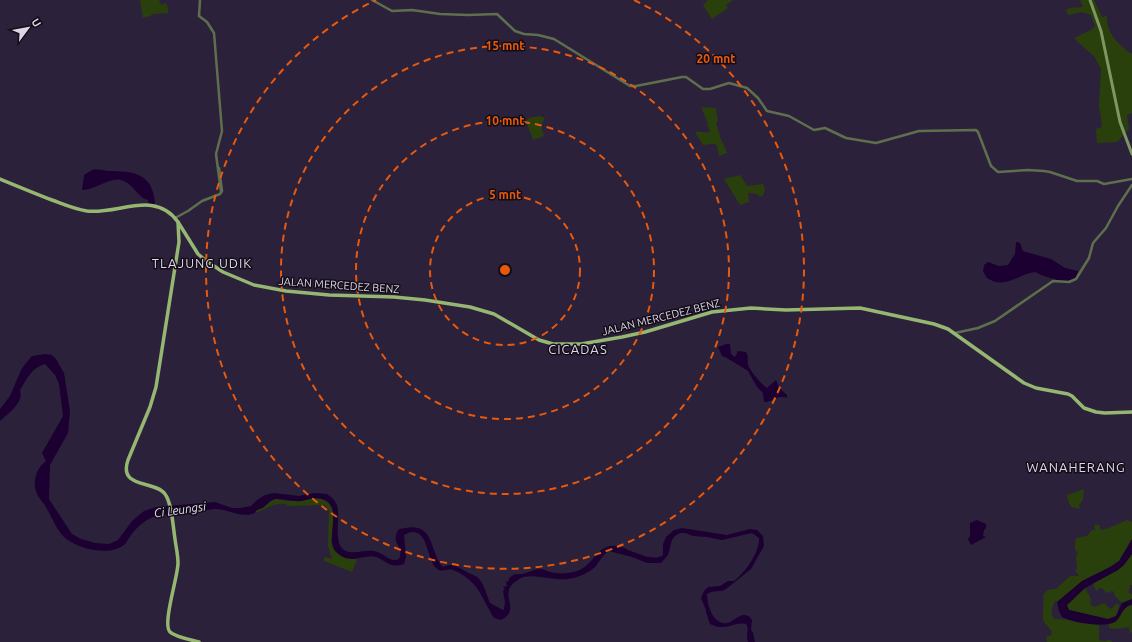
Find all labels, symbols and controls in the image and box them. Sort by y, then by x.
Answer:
north arrow [8,8,48,48]
text: U [29,16,44,29]
text: 15 mnt [486,39,524,52]
text: 20 mnt [697,52,735,65]
text: 10 mnt [486,114,524,127]
text: 5 mnt [489,188,521,201]
district label: TLAJUNG UDIK [152,256,252,270]
centre of rings [498,263,512,277]
street label: JALAN MERCEDEZ BENZ [278,275,400,295]
street label: JALAN MERCEDEZ BENZ [601,297,721,337]
district label: CICADAS [548,342,608,356]
district label: WANAHERANG [1026,460,1126,474]
water label: Ci Leungsi [153,499,208,520]

